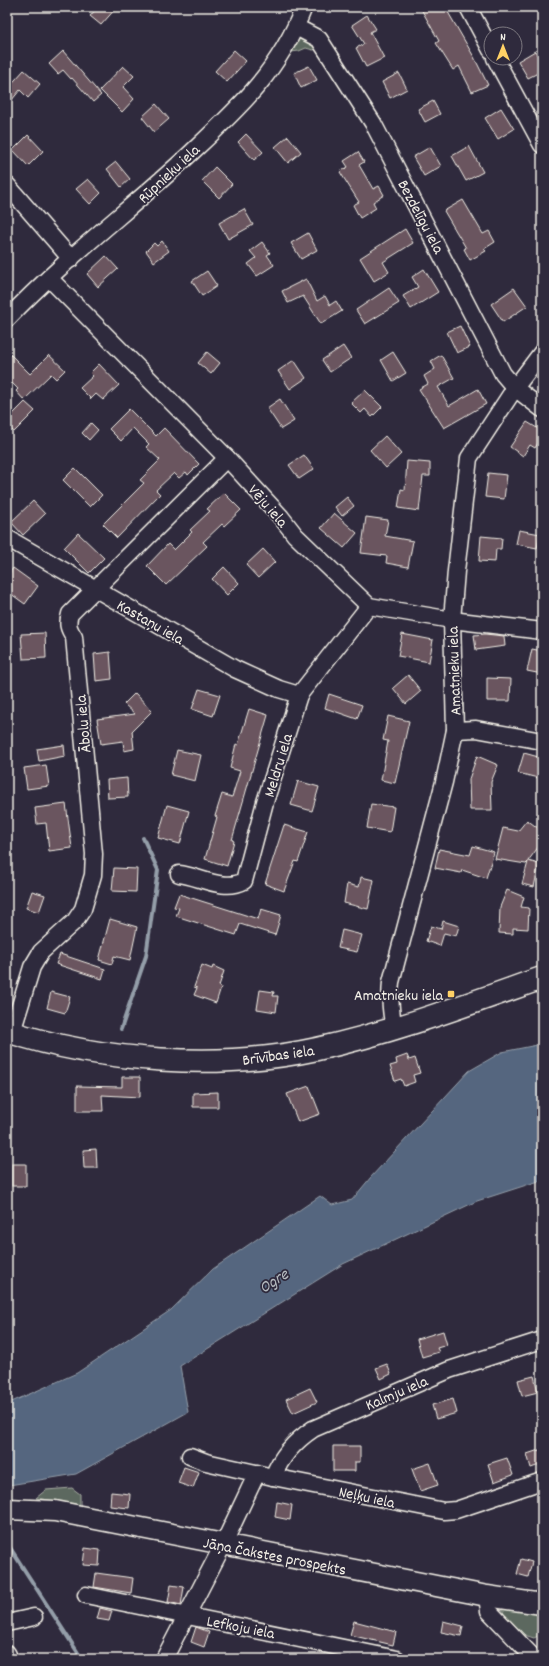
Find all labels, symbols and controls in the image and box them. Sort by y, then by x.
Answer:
north arrow [483,26,523,66]
text: N [500,30,506,46]
street label: Rūpnieku iela [133,140,206,210]
street label: Bezdelīgu iela [391,176,449,259]
street label: Vēju iela [242,480,293,534]
street label: Kastaņu iela [112,595,188,652]
street label: Amatnieku iela [442,626,469,716]
street label: Ābolu iela [70,693,98,754]
street label: Meldru iela [259,731,300,800]
place label: Amatnieku iela [354,985,443,1008]
marker: Amatnieku iela [446,989,456,999]
street label: Brīvības iela [241,1040,316,1073]
water label: Ogre [255,1263,295,1301]
street label: Kalmju iela [362,1371,432,1418]
street label: Neļķu iela [336,1481,397,1516]
street label: Jāņa Čakstes prospekts [201,1532,348,1583]
street label: Lefkoju iela [204,1611,277,1646]

